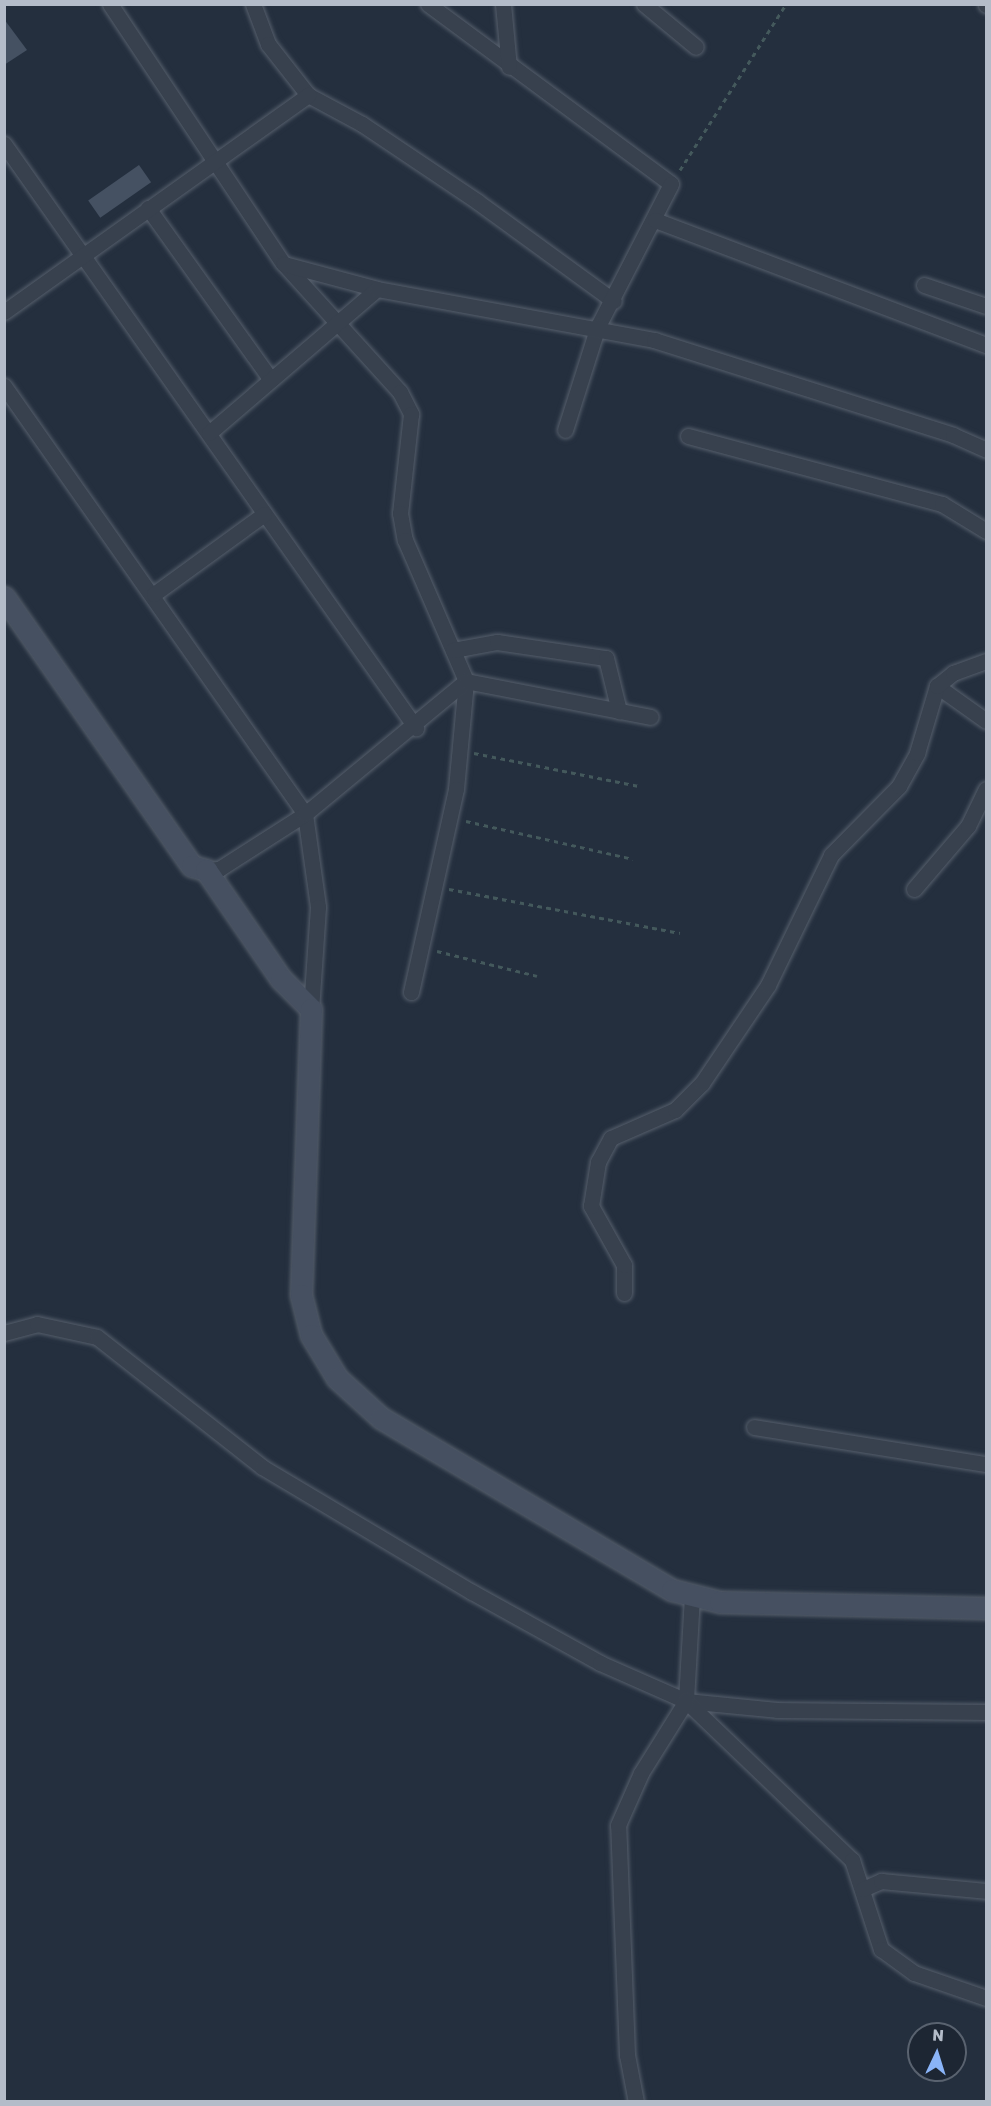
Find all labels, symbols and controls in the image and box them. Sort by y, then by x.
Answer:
north arrow [907,2022,967,2082]
text: N [932,2026,945,2045]

